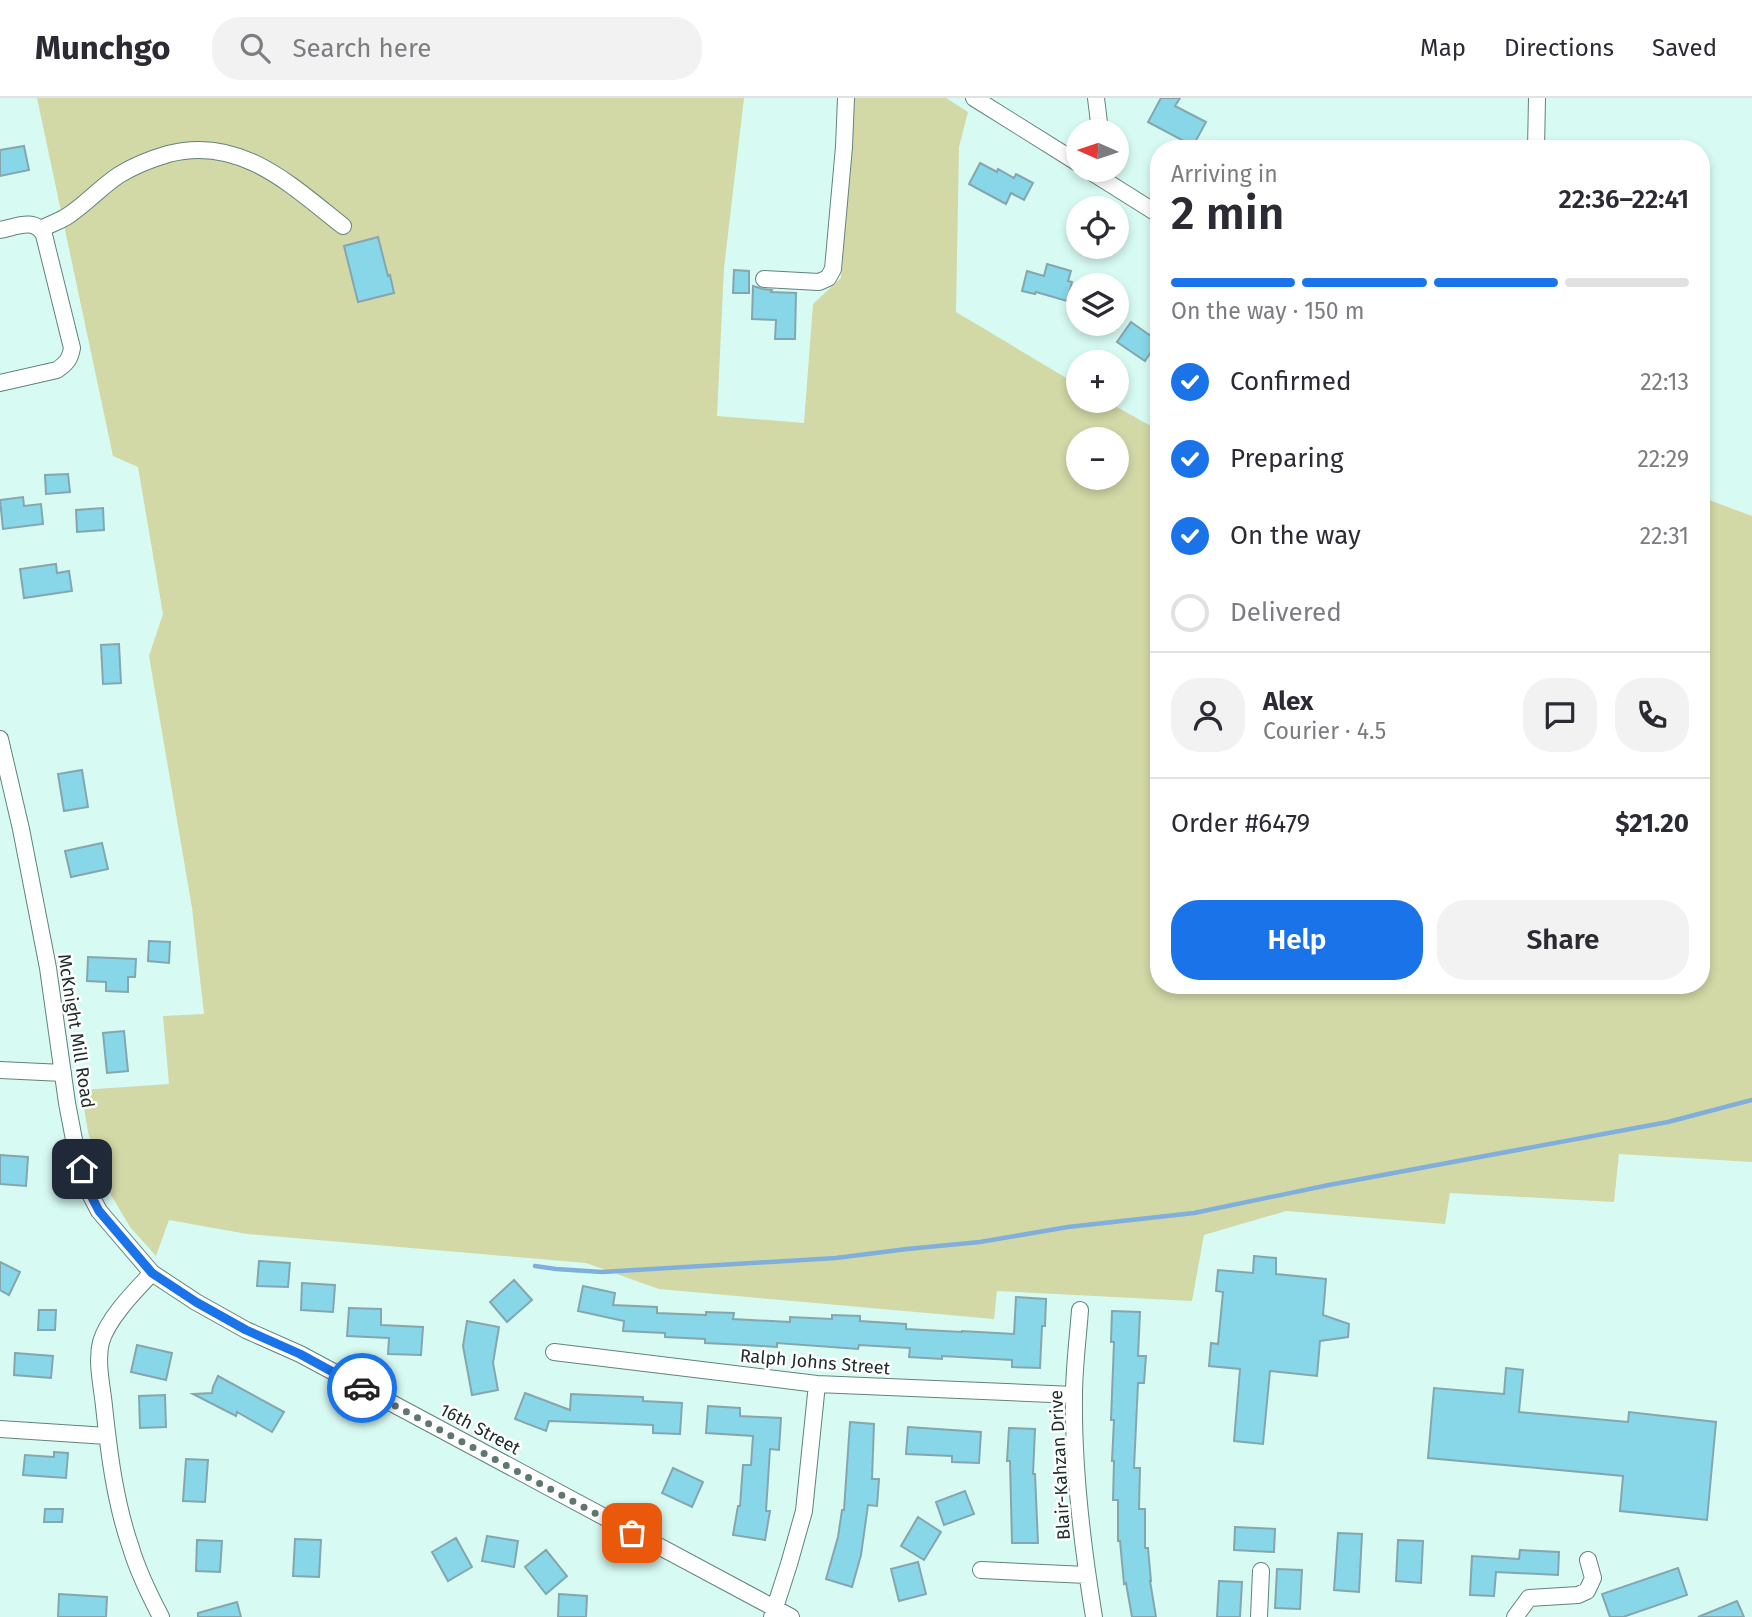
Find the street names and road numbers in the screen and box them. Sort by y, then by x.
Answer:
street label: McKnight Mill Road [53,952,99,1110]
street label: Ralph Johns Street [739,1344,892,1380]
street label: Blair-Kahzan Drive [1045,1389,1075,1541]
street label: 16th Street [436,1399,524,1460]

